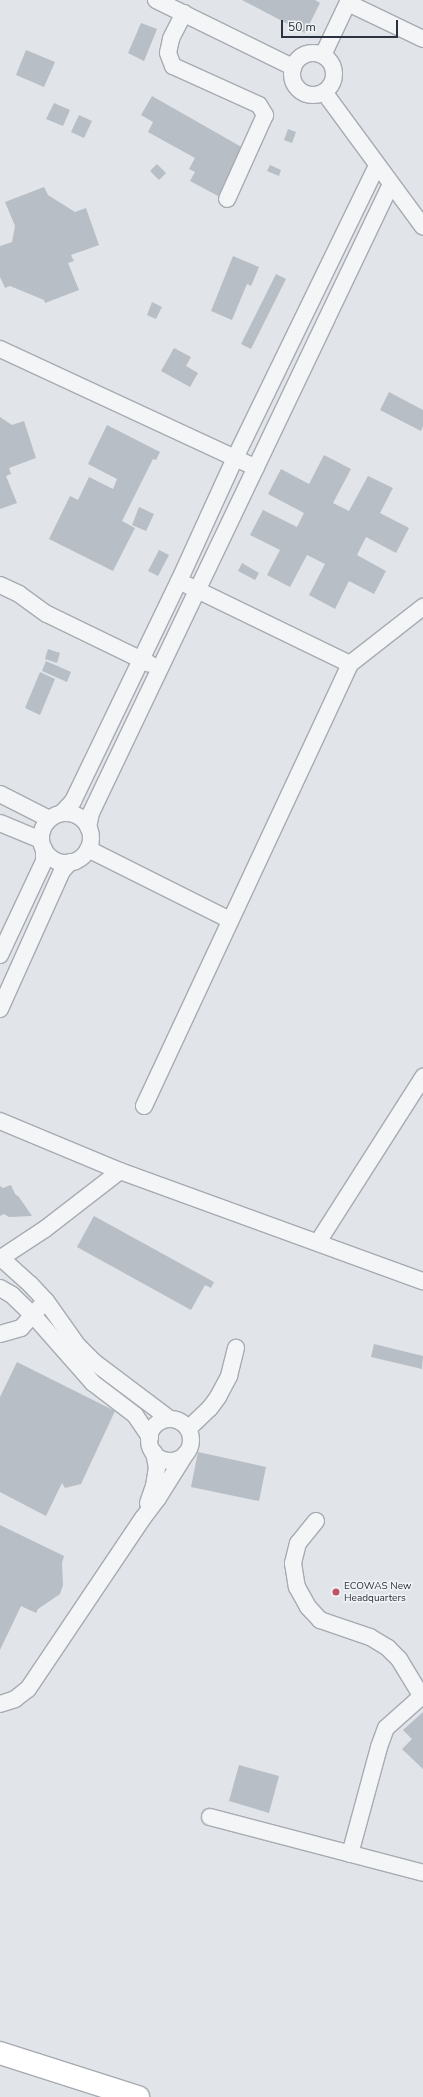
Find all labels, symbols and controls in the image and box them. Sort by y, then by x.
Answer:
scale bar [283,12,400,38]
text: 50 m [288,19,316,35]
place label: ECOWAS New Headquarters [344,1580,411,1604]
marker: ECOWAS New Headquarters [331,1587,341,1597]

